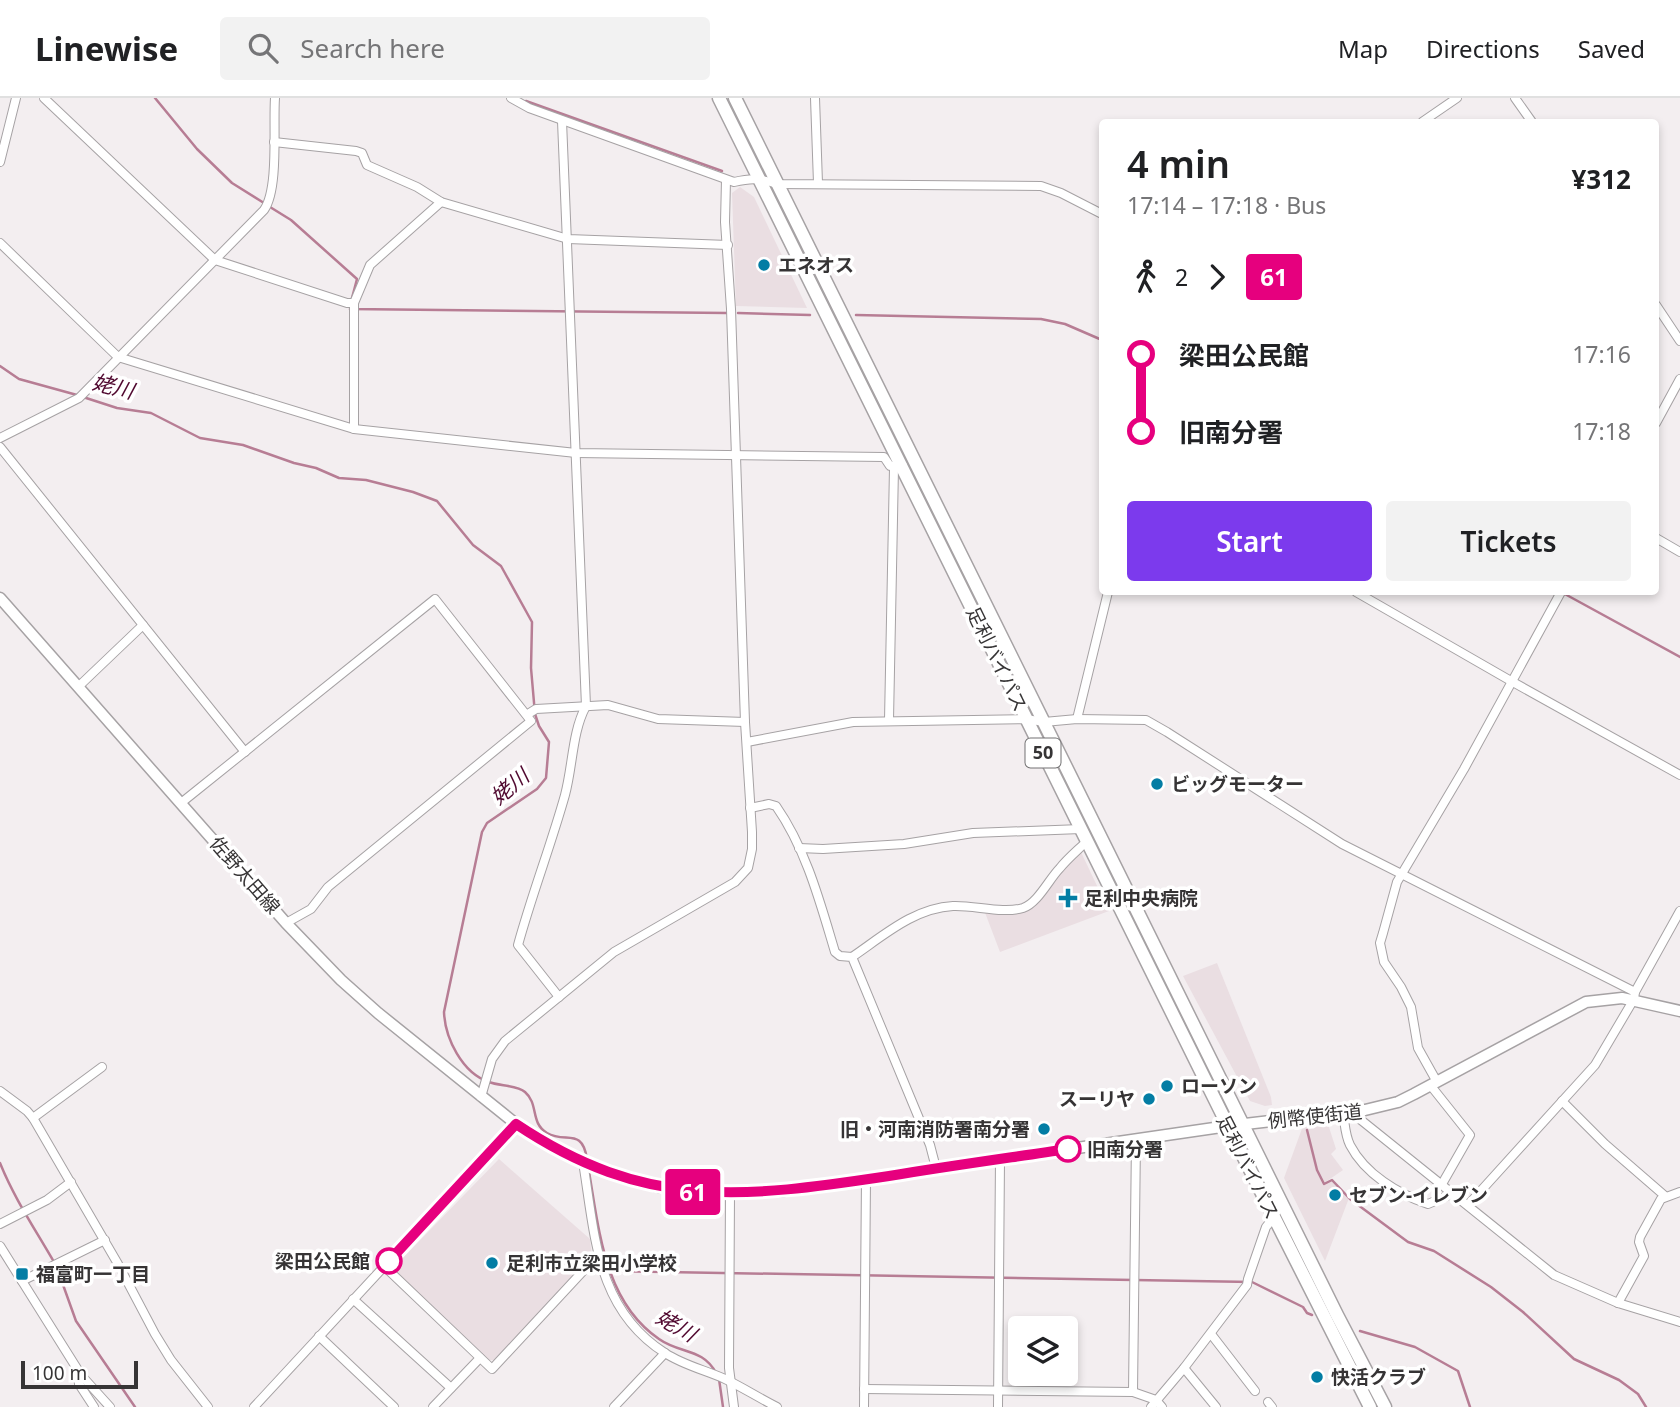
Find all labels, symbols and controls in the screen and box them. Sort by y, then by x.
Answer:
search box [220,17,710,80]
text: Linewise [35,26,178,71]
icon: search [244,29,282,67]
text: Search here [300,30,445,66]
text: Map [1338,32,1388,65]
text: Directions [1426,32,1540,65]
text: Saved [1578,32,1645,65]
text: 4 min [1127,137,1230,189]
text: ¥312 [1572,161,1631,197]
text: 17:14 – 17:18 · Bus [1127,189,1326,221]
place label: エネオス [778,252,854,278]
marker: エネオス [756,257,772,273]
icon: walk [1127,258,1165,296]
icon: forward [1198,258,1236,296]
text: 61 [1260,260,1288,293]
text: 2 [1175,261,1188,293]
text: 梁田公民館 [1179,337,1309,373]
text: 17:16 [1572,338,1631,370]
water label: 姥川 [89,367,139,405]
text: 旧南分署 [1179,414,1283,450]
text: 17:18 [1572,415,1631,447]
button: Start [1127,501,1372,581]
button: Tickets [1386,501,1631,581]
street label: 足利バイパス [960,602,1034,716]
road number: 50 [1026,738,1060,768]
water label: 姥川 [484,761,536,810]
place label: ビッグモーター [1171,771,1304,797]
marker: ビッグモーター [1149,776,1165,792]
street label: 佐野太田線 [204,831,286,919]
place label: 足利中央病院 [1084,885,1198,911]
marker: 足利中央病院 [1058,888,1078,908]
place label: ローソン [1181,1073,1257,1099]
marker: ローソン [1159,1078,1175,1094]
place label: スーリヤ [1059,1086,1135,1112]
marker: スーリヤ [1141,1091,1157,1107]
street label: 例幣使街道 [1266,1098,1364,1134]
street label: 足利バイパス [1211,1110,1285,1224]
place label: 旧・河南消防署南分署 [840,1116,1030,1142]
marker: 旧・河南消防署南分署 [1036,1121,1052,1137]
marker: 旧南分署 [1055,1136,1081,1162]
place label: 旧南分署 [1087,1136,1163,1162]
line badge: 61 [662,1169,724,1215]
text: 61 [679,1175,707,1208]
place label: セブン-イレブン [1349,1182,1488,1208]
marker: セブン-イレブン [1327,1187,1343,1203]
place label: 梁田公民館 [275,1248,370,1274]
marker: 梁田公民館 [376,1248,402,1274]
place label: 足利市立梁田小学校 [506,1250,677,1276]
marker: 足利市立梁田小学校 [484,1255,500,1271]
place label: 福富町一丁目 [36,1261,150,1287]
marker: 福富町一丁目 [14,1266,30,1282]
water label: 姥川 [651,1303,703,1349]
map controls [1008,1316,1078,1386]
button: layers [1008,1316,1078,1386]
scale bar [21,1358,138,1390]
text: 100 m [32,1360,87,1386]
place label: 快活クラブ [1331,1364,1426,1390]
marker: 快活クラブ [1309,1369,1325,1385]

